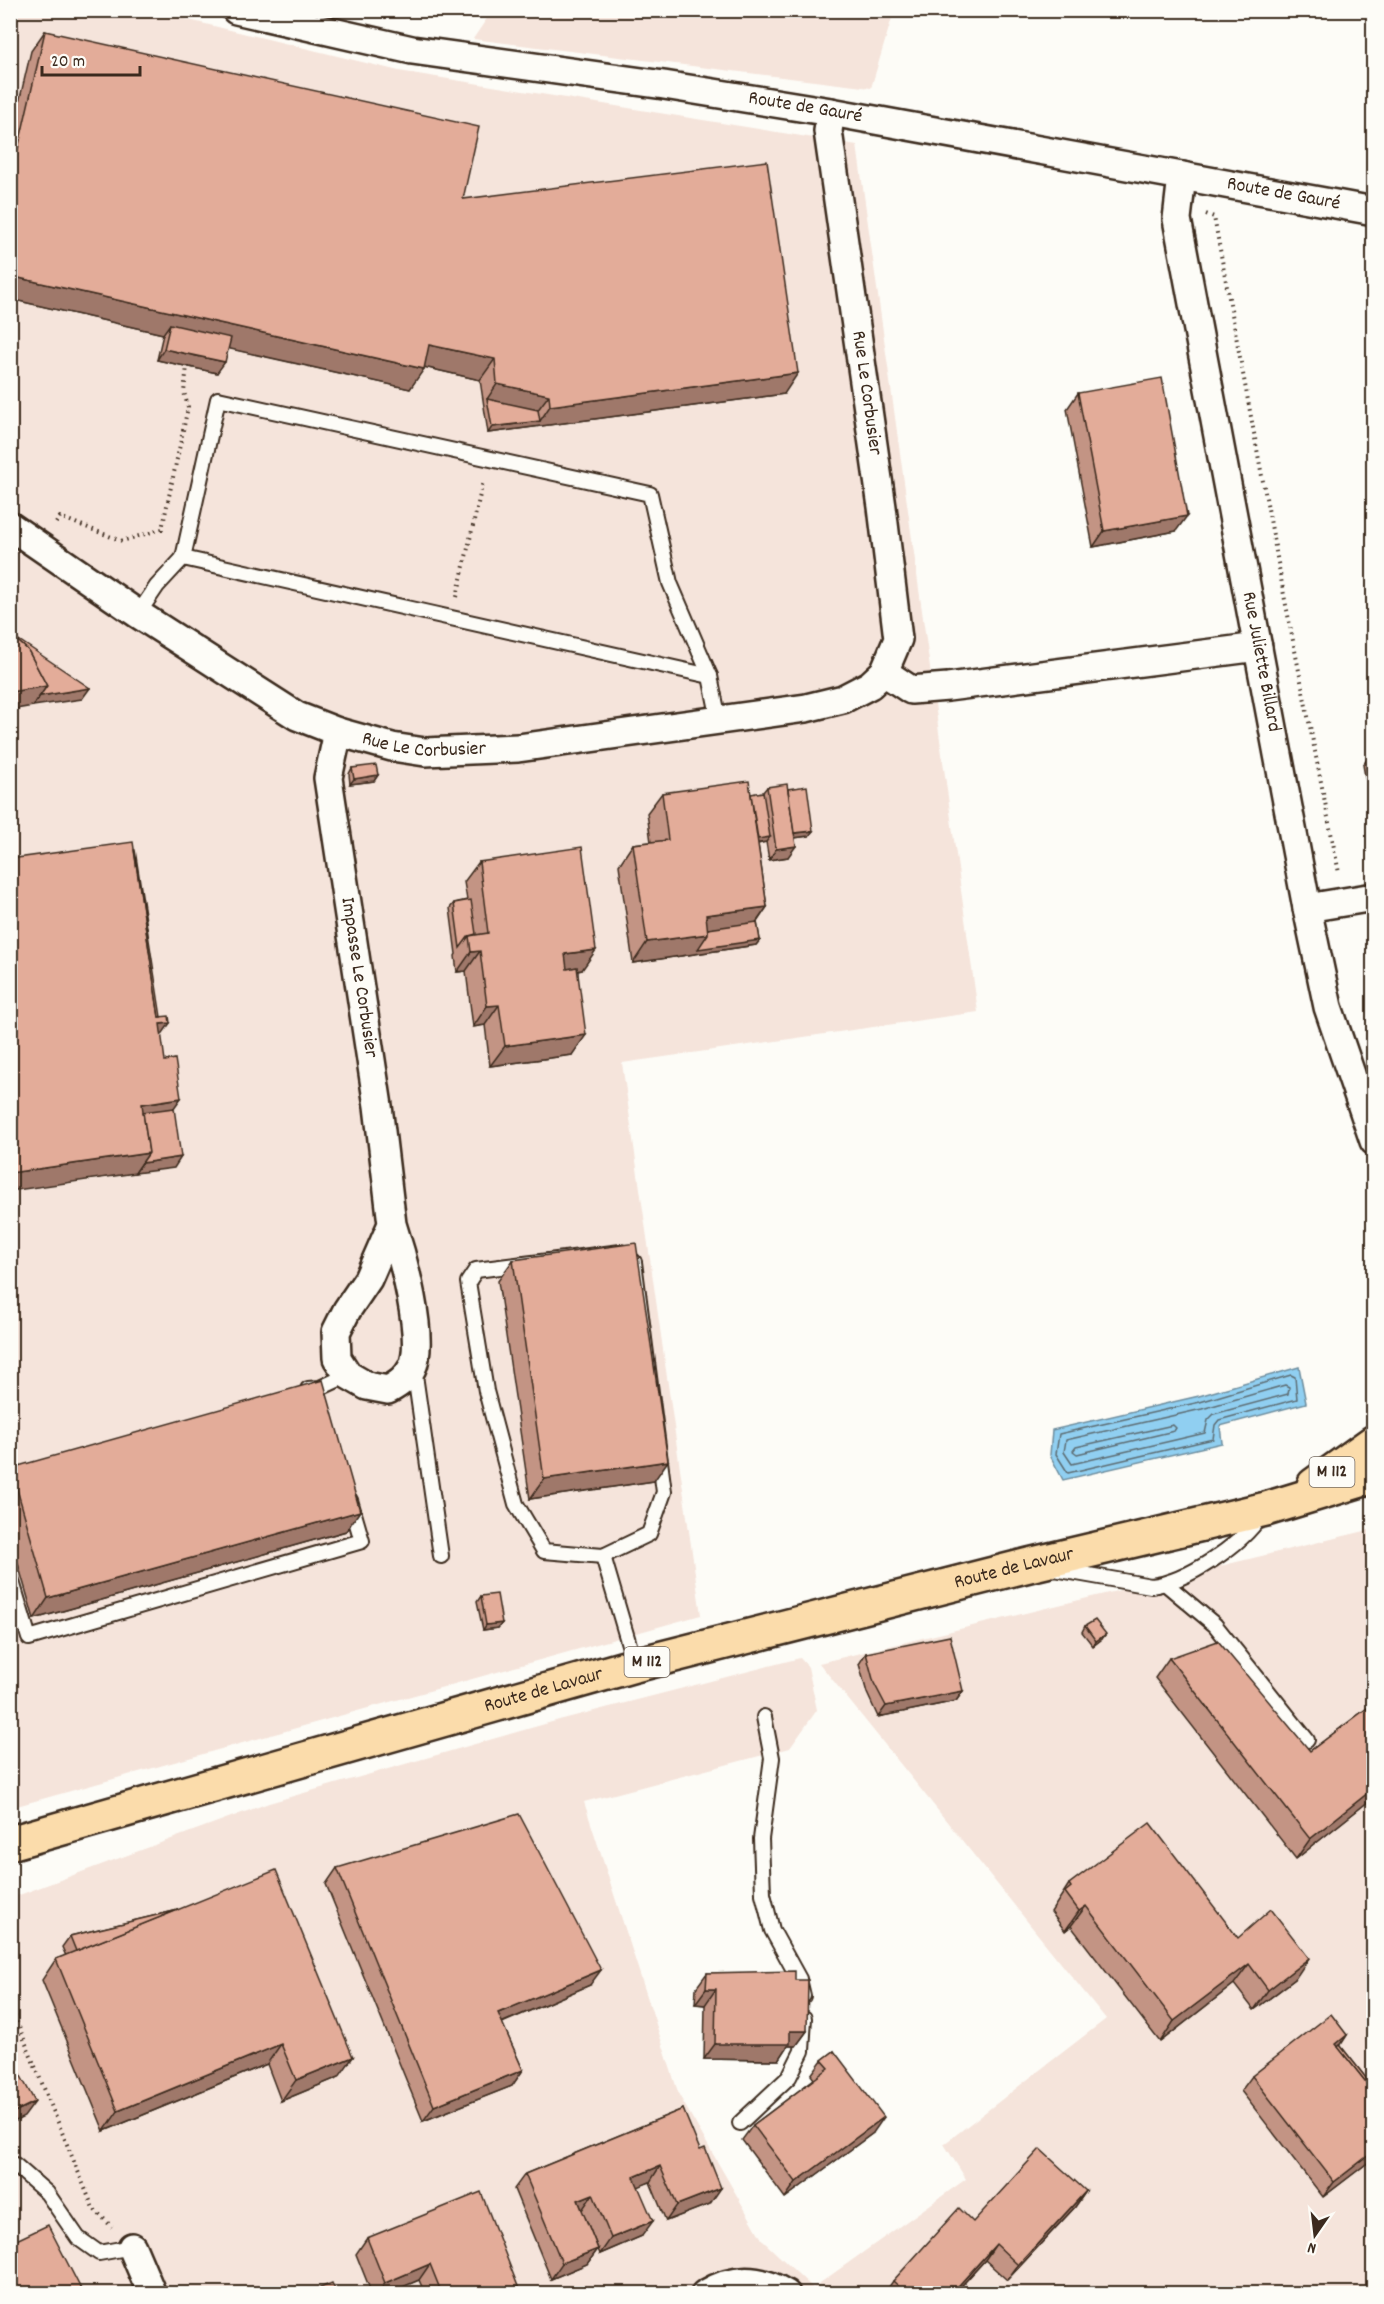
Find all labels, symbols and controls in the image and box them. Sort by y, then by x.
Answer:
scale bar [42,39,140,77]
text: 20 m [51,50,85,75]
street label: Route de Gauré [746,85,864,131]
street label: Route de Gauré [1224,170,1343,219]
street label: Rue Le Corbusier [843,329,889,457]
street label: Rue Juliette Billard [1234,590,1287,734]
street label: Rue Le Corbusier [358,725,487,766]
street label: Impasse Le Corbusier [332,895,385,1061]
road number: M 112 [1310,1457,1354,1487]
street label: Route de Lavaur [951,1541,1077,1597]
road number: M 112 [624,1647,670,1677]
street label: Route de Lavaur [481,1661,607,1721]
north arrow [1285,2205,1345,2265]
text: N [1305,2235,1319,2259]

